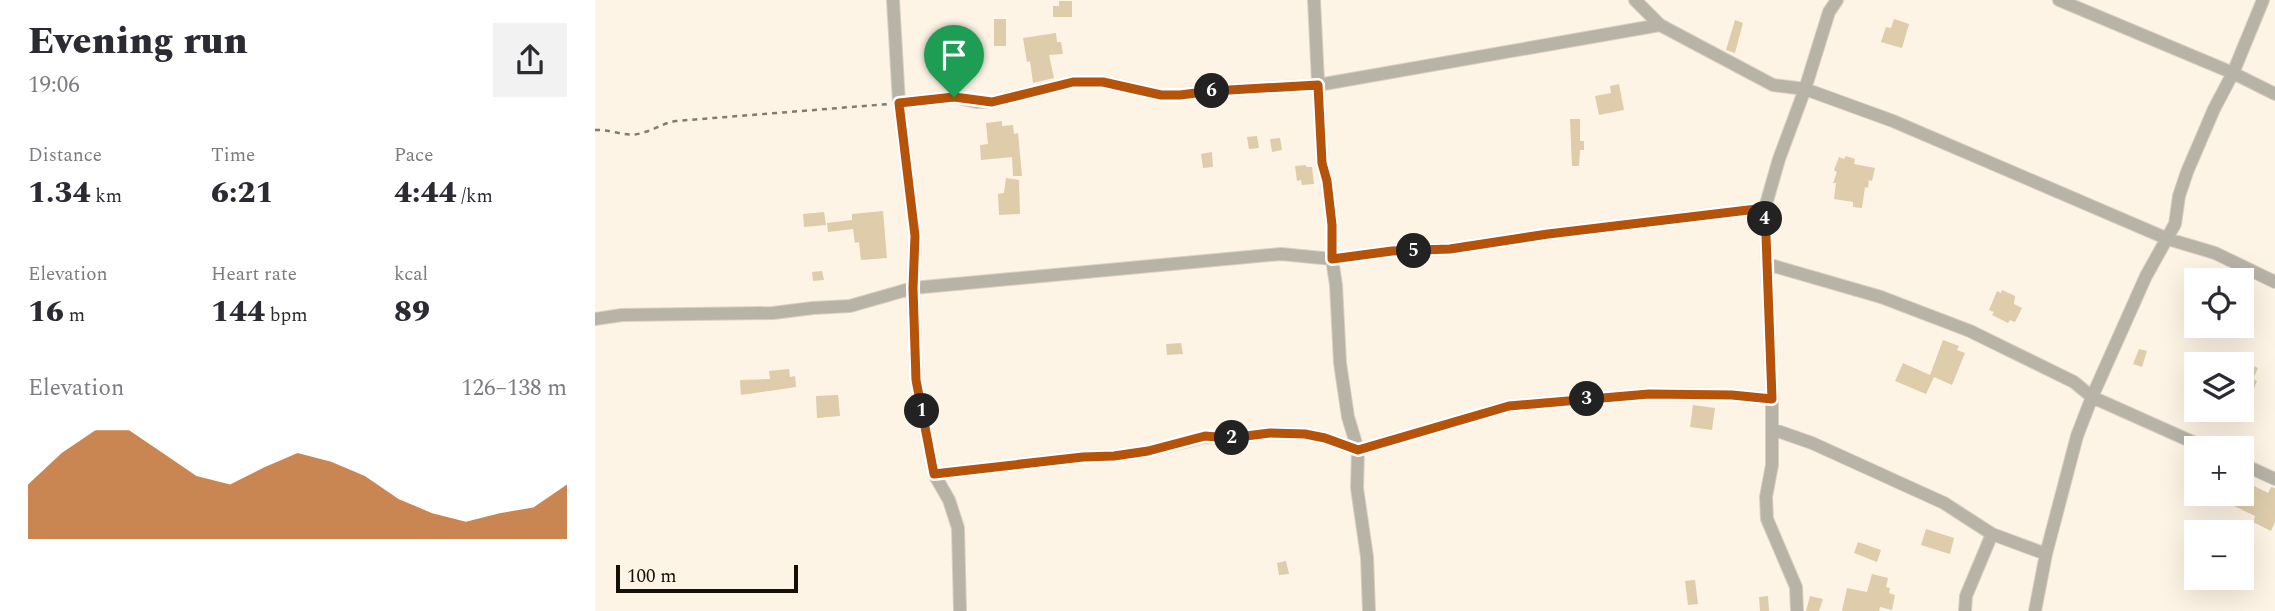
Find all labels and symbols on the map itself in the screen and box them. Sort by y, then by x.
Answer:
pin [924,25,984,97]
pin: 6 [1195,74,1229,108]
pin: 4 [1747,202,1783,236]
pin: 5 [1397,233,1431,268]
pin: 3 [1569,382,1605,416]
pin: 1 [905,394,939,428]
pin: 2 [1215,420,1249,456]
scale bar [616,562,798,594]

